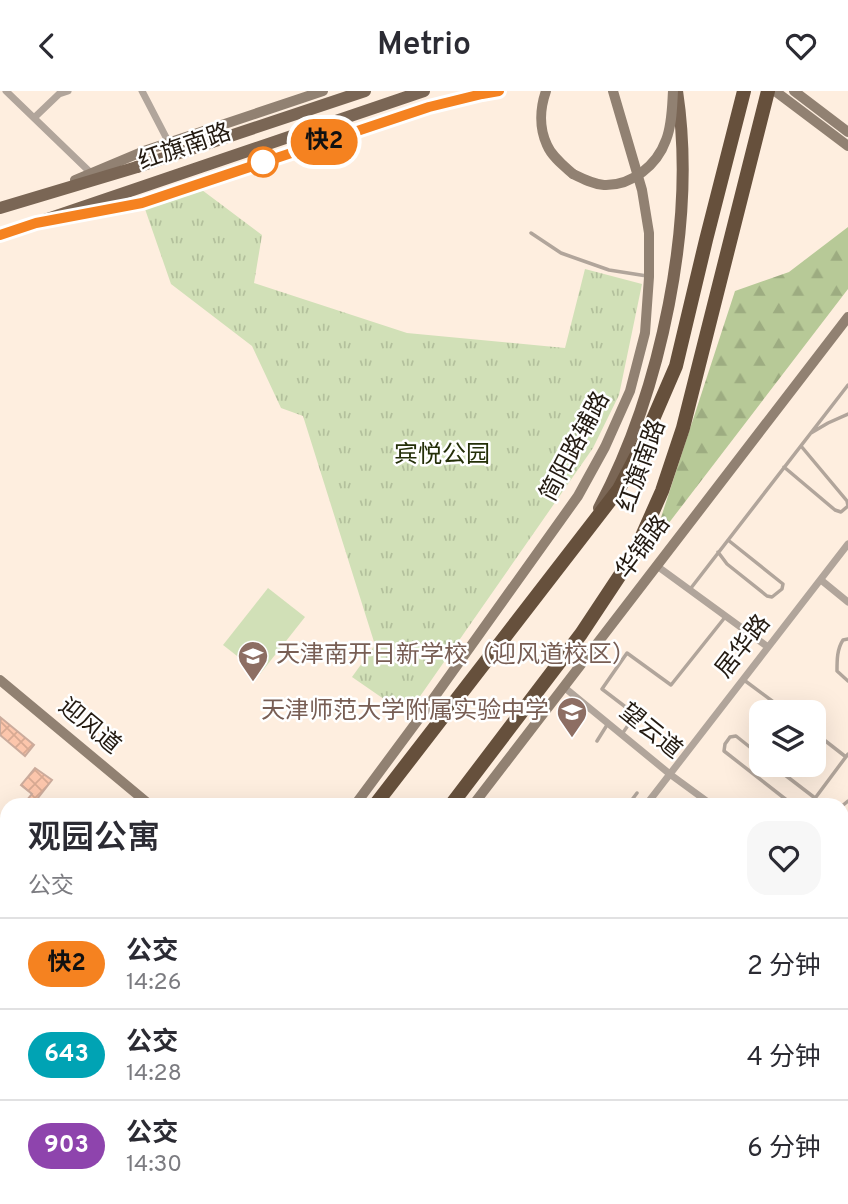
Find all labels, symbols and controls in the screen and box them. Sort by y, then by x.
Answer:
text: Metrio [377,26,471,66]
icon: back [28,27,66,65]
icon: heart [782,27,820,65]
street label: 红旗南路 [135,118,235,178]
line badge: 快2 [292,119,356,165]
text: 快2 [305,127,343,157]
unlabelled marker [248,147,278,177]
street label: 简阳路辅路 [535,387,617,507]
street label: 红旗南路 [612,416,674,516]
park label: 宾悦公园 [394,441,490,471]
street label: 华锦路 [610,510,678,586]
street label: 居华路 [710,609,778,685]
school or university icon: 天津南开日新学校（迎风道校区） [236,639,270,683]
place label: 天津南开日新学校（迎风道校区） [276,641,636,671]
street label: 迎风道 [52,692,126,762]
school or university icon: 天津师范大学附属实验中学 [555,695,589,739]
place label: 天津师范大学附属实验中学 [261,697,549,727]
street label: 望云道 [613,698,687,766]
map controls [749,700,826,777]
button: layers [749,700,826,777]
text: 观园公寓 [28,819,160,861]
button: heart [747,821,821,895]
text: 公交 [28,873,74,902]
text: 公交 [126,936,178,969]
text: 快2 [47,949,86,979]
text: 2 分钟 [747,951,821,984]
text: 14:26 [126,969,181,998]
text: 公交 [126,1027,178,1060]
text: 643 [44,1040,89,1070]
text: 4 分钟 [747,1042,821,1075]
text: 14:28 [126,1060,182,1089]
text: 公交 [126,1118,178,1151]
text: 903 [44,1131,89,1161]
text: 6 分钟 [747,1133,821,1166]
text: 14:30 [126,1151,182,1180]

